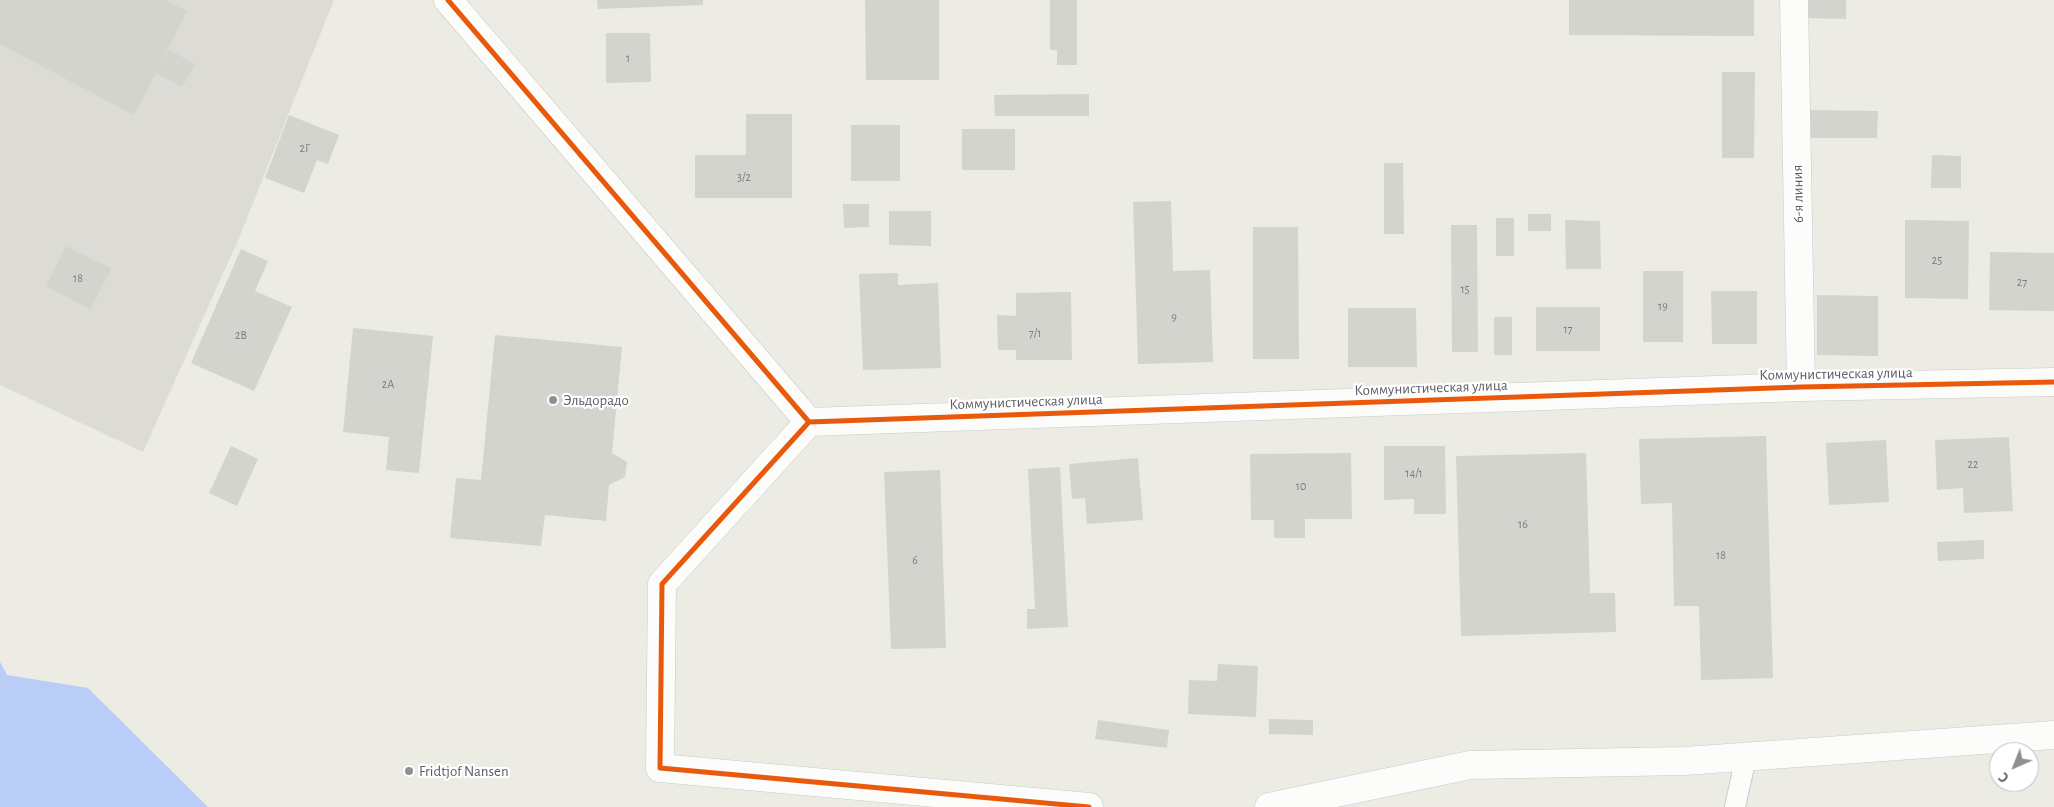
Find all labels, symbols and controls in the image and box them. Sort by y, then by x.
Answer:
house number: 1 [626,51,630,65]
house number: 2Г [300,141,310,155]
street label: 6-я линия [1788,165,1808,223]
house number: 3/2 [737,170,751,184]
house number: 25 [1932,253,1942,267]
house number: 18 [73,271,83,285]
house number: 27 [2017,275,2027,289]
house number: 15 [1460,282,1470,296]
house number: 19 [1658,299,1668,313]
house number: 9 [1171,310,1177,324]
house number: 17 [1563,322,1573,336]
house number: 7/1 [1029,326,1041,340]
house number: 2В [235,328,247,342]
street label: Коммунистическая улица [1759,364,1913,384]
street label: Коммунистическая улица [1354,376,1508,400]
house number: 2А [382,377,394,391]
street label: Коммунистическая улица [949,390,1103,414]
place label: Эльдорадо [563,391,629,409]
marker: Эльдорадо [547,394,559,406]
house number: 22 [1968,457,1978,471]
house number: 14/1 [1405,466,1423,480]
house number: 10 [1296,479,1306,493]
house number: 16 [1518,517,1528,531]
house number: 18 [1716,548,1726,562]
house number: 6 [912,553,918,567]
north arrow [1989,742,2039,792]
place label: Fridtjof Nansen [419,762,509,780]
marker: Fridtjof Nansen [403,765,415,777]
text: С [1997,769,2012,785]

